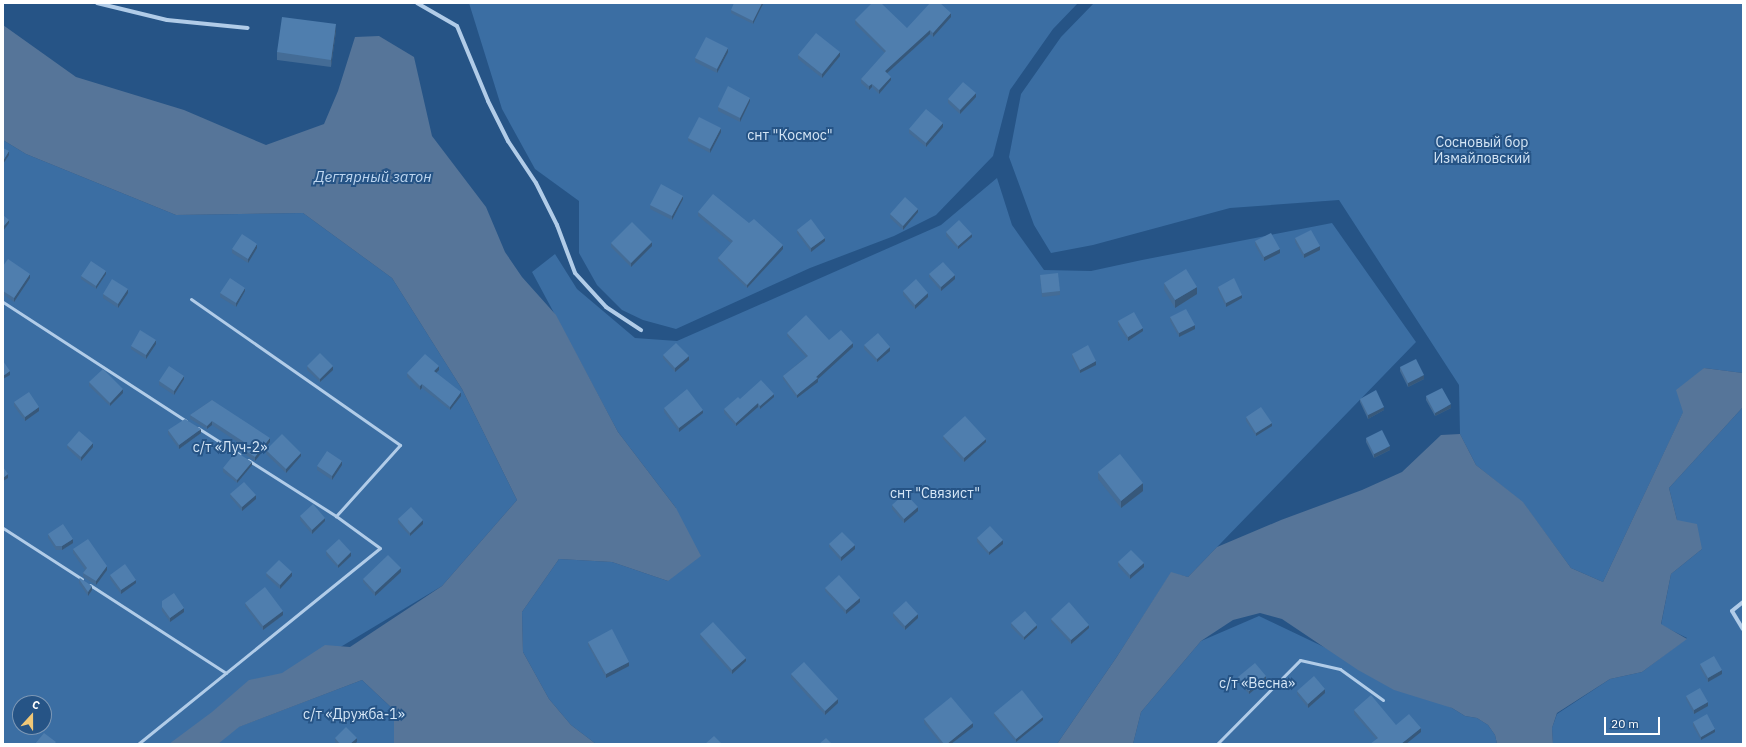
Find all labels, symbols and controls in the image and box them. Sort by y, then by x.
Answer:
park label: снт "Космос" [747,127,833,143]
park label: Сосновый бор Измайловский [1433,134,1531,166]
water label: Дегтярный затон [314,168,432,186]
park label: с/т «Луч-2» [193,439,267,455]
park label: снт "Связист" [890,485,980,501]
park label: с/т «Весна» [1219,675,1295,691]
north arrow [12,695,52,735]
text: С [30,697,42,713]
park label: с/т «Дружба-1» [303,706,405,722]
scale bar [1606,709,1662,735]
text: 20 m [1611,716,1639,731]

